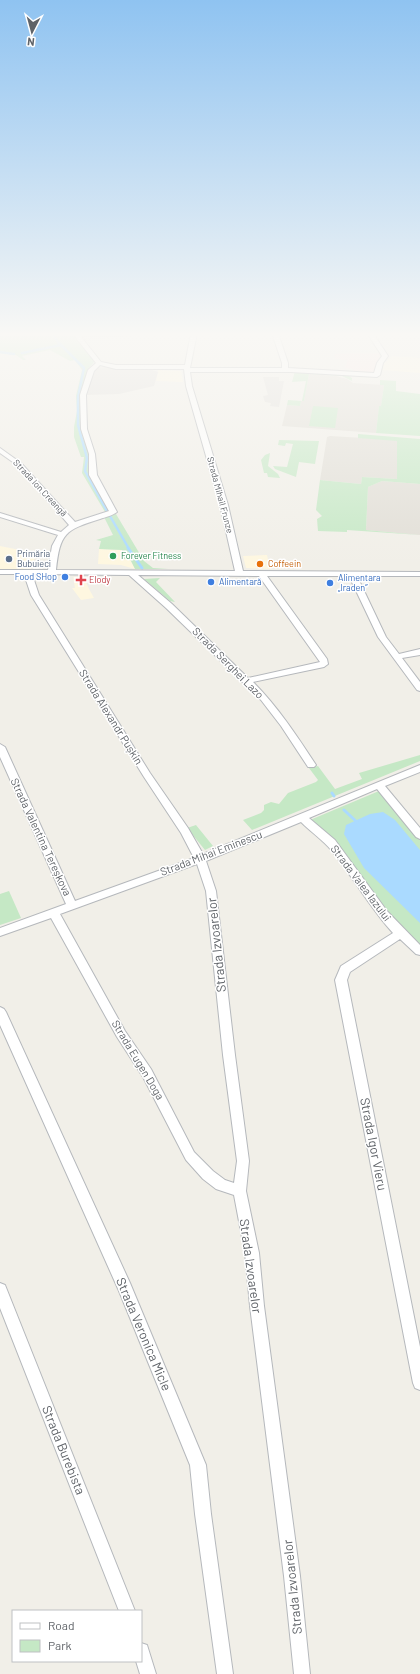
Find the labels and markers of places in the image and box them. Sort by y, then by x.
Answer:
place label: Primăria Bubuieci [17,548,51,569]
place label: Forever Fitness [121,550,181,561]
marker: Forever Fitness [108,551,118,561]
marker: Primăria Bubuieci [4,554,14,564]
place label: Coffeein [268,558,301,569]
marker: Coffeein [255,559,265,569]
place label: Food SHop [15,571,57,582]
marker: Food SHop [60,572,70,582]
place label: Alimentara „Iraden” [338,572,381,593]
place label: Elody [89,574,110,585]
marker: Elody [76,575,86,585]
place label: Alimentară [219,576,262,587]
marker: Alimentară [206,577,216,587]
marker: Alimentara „Iraden” [325,578,335,588]

